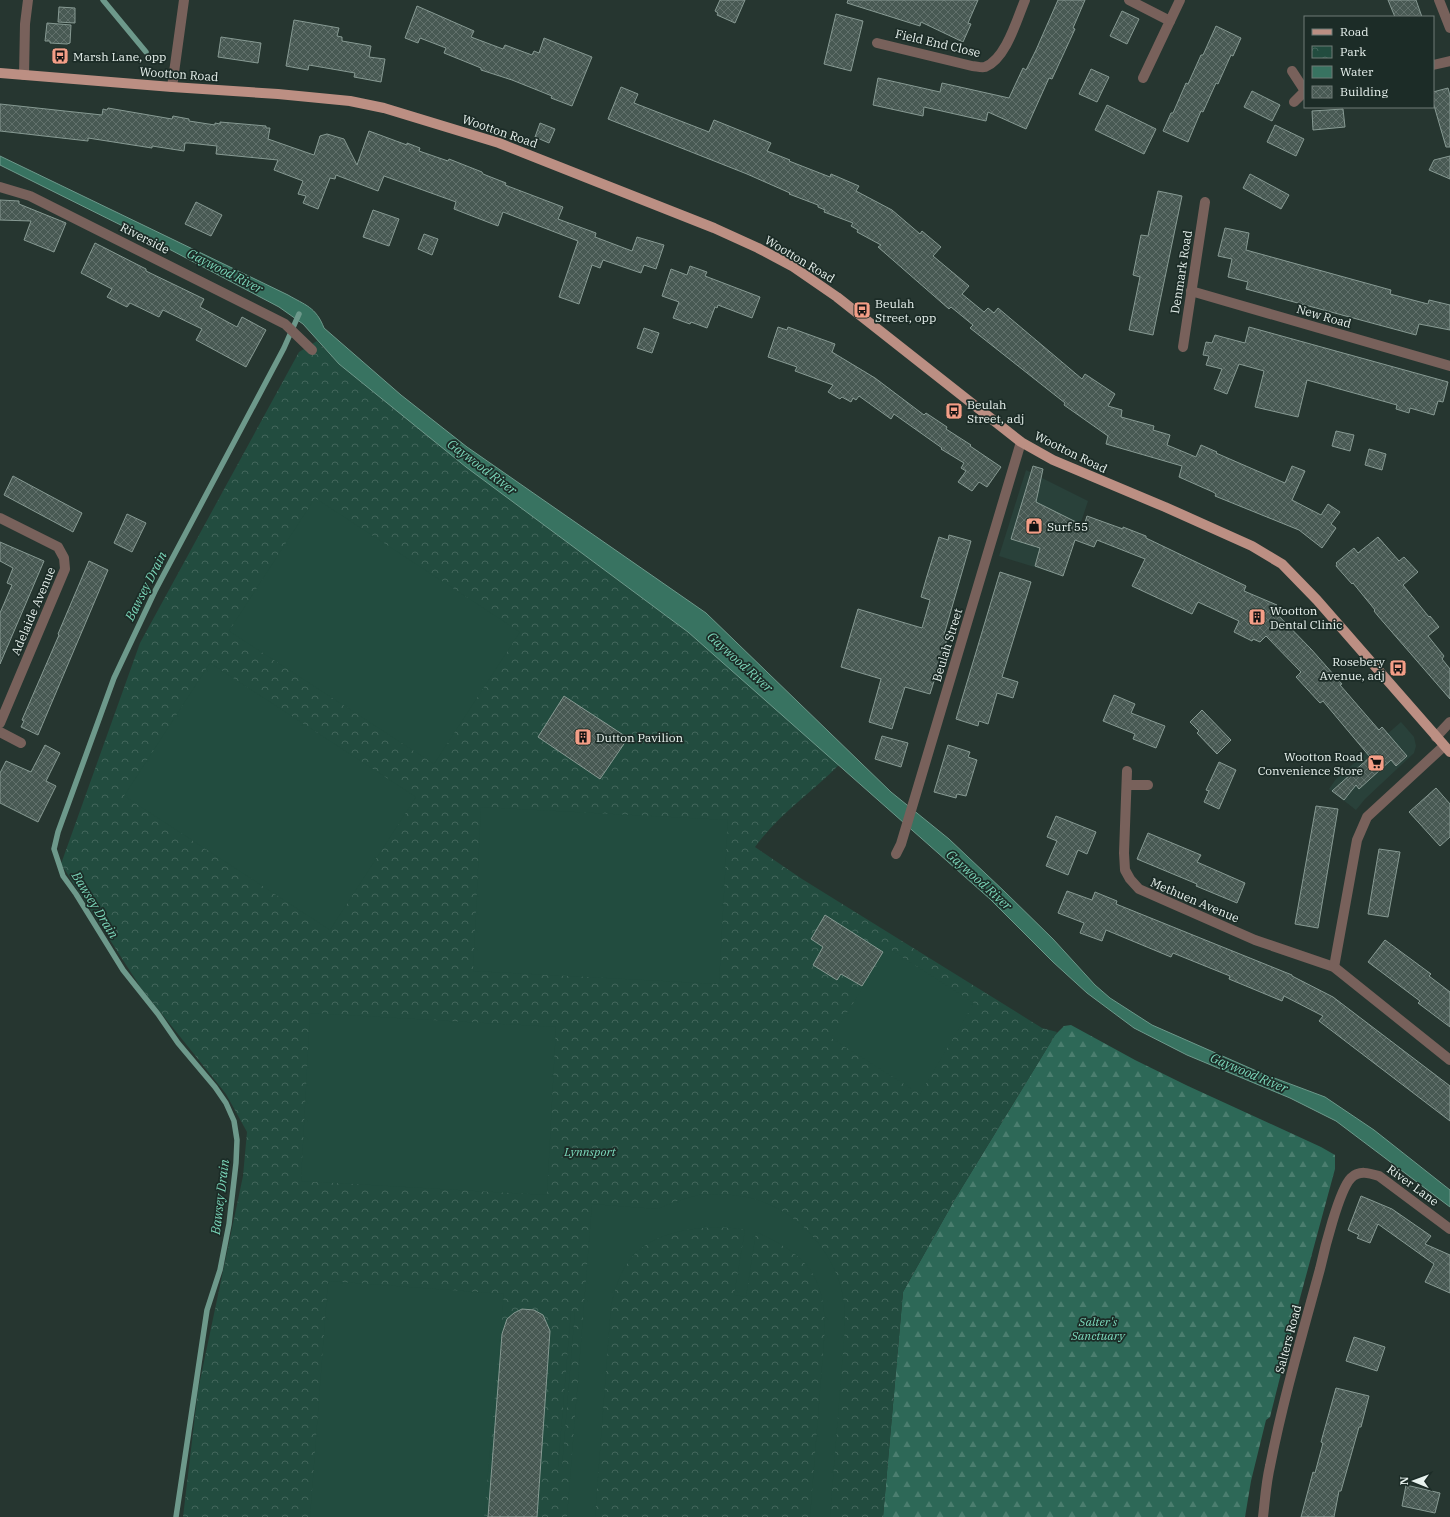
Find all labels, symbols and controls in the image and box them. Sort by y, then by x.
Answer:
legend [1304,16,1434,108]
text: Road [1340,24,1369,39]
street label: Field End Close [894,26,982,60]
text: Park [1340,44,1366,59]
bus stop icon: Marsh Lane, opp [50,46,70,66]
place label: Marsh Lane, opp [73,49,166,64]
street label: Wootton Road [139,64,219,84]
text: Water [1340,64,1374,79]
text: Building [1340,84,1388,99]
street label: Wootton Road [460,111,540,151]
street label: Riverside [118,219,172,257]
street label: Denmark Road [1167,229,1195,315]
street label: Wootton Road [762,232,838,286]
water label: Gaywood River [184,245,266,298]
place label: Beulah Street, opp [875,296,936,325]
bus stop icon: Beulah Street, opp [852,300,872,320]
street label: New Road [1295,301,1353,331]
place label: Beulah Street, adj [967,397,1024,426]
bus stop icon: Beulah Street, adj [944,401,964,421]
street label: Wootton Road [1032,428,1110,476]
water label: Gaywood River [444,435,520,499]
shop icon: Surf 55 [1024,516,1044,536]
place label: Surf 55 [1047,519,1088,534]
water label: Bawsey Drain [121,548,171,624]
street label: Adelaide Avenue [8,565,58,657]
place label: Wootton Dental Clinic [1270,603,1343,632]
street label: Beulah Street [929,606,965,684]
building icon: Wootton Dental Clinic [1247,607,1267,627]
water label: Gaywood River [704,628,777,696]
place label: Rosebery Avenue, adj [1320,654,1386,683]
bus stop icon: Rosebery Avenue, adj [1388,658,1408,678]
building icon: Dutton Pavilion [573,727,593,747]
place label: Dutton Pavilion [596,730,684,745]
place label: Wootton Road Convenience Store [1258,749,1363,778]
supermarket icon: Wootton Road Convenience Store [1366,753,1386,773]
water label: Gaywood River [943,846,1016,914]
water label: Bawsey Drain [67,868,123,942]
street label: Methuen Avenue [1148,875,1242,925]
water label: Gaywood River [1208,1049,1291,1097]
park label: Lynnsport [563,1144,617,1159]
water label: Bawsey Drain [207,1158,233,1237]
street label: River Lane [1384,1161,1442,1209]
street label: Salters Road [1272,1303,1304,1375]
park label: Salter's Sanctuary [1070,1314,1126,1343]
north arrow [1394,1461,1434,1501]
text: N [1397,1476,1411,1485]

